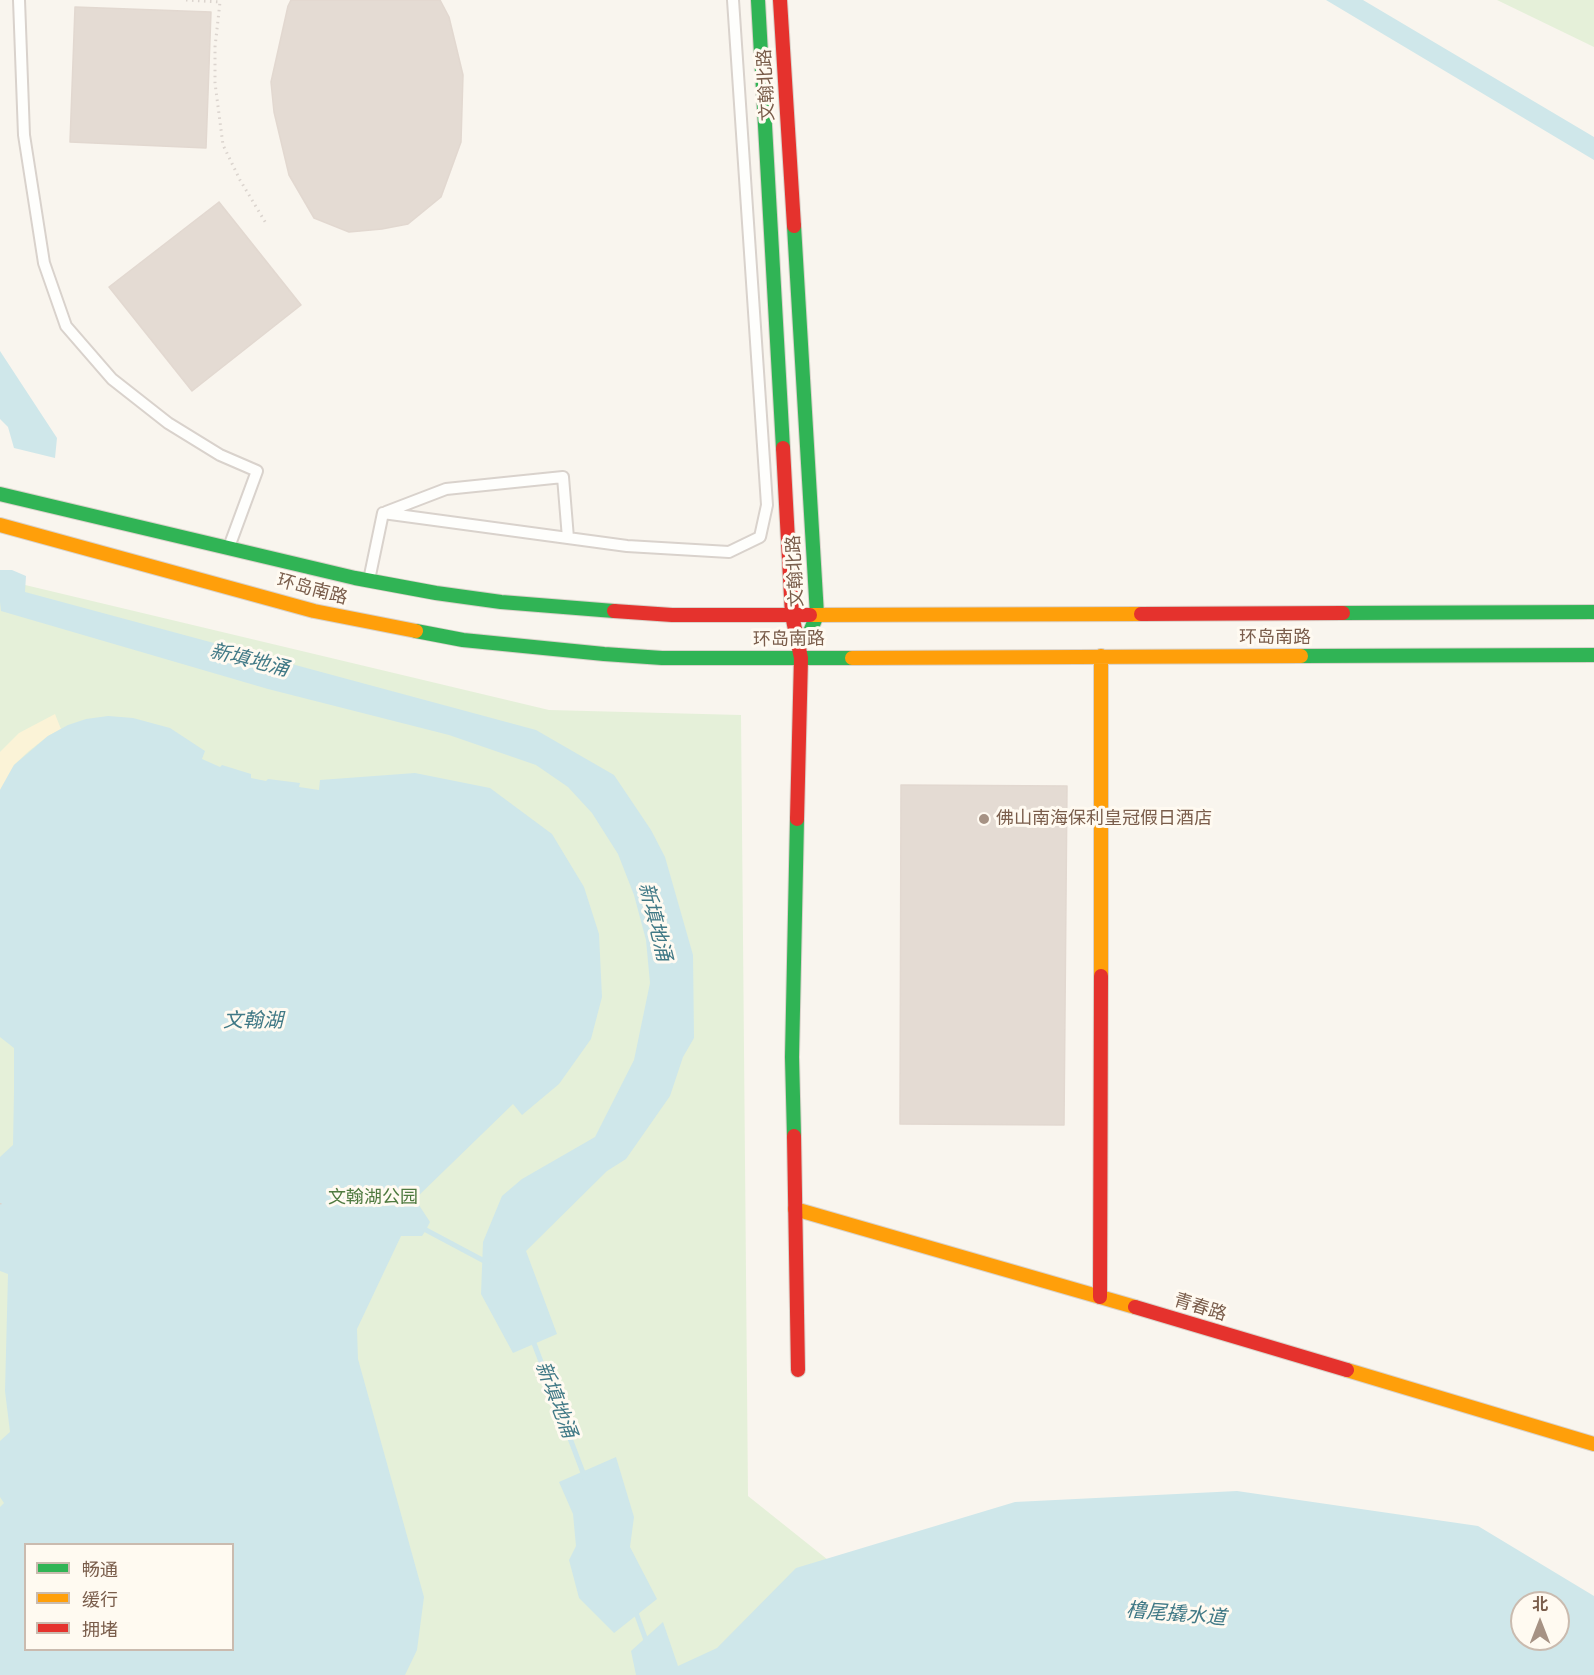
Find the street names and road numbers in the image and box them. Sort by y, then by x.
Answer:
street label: 文翰北路 [754,48,780,122]
street label: 文翰北路 [783,534,809,608]
street label: 环岛南路 [274,570,350,610]
street label: 环岛南路 [1239,627,1311,649]
street label: 环岛南路 [753,629,825,651]
street label: 青春路 [1171,1290,1229,1326]

